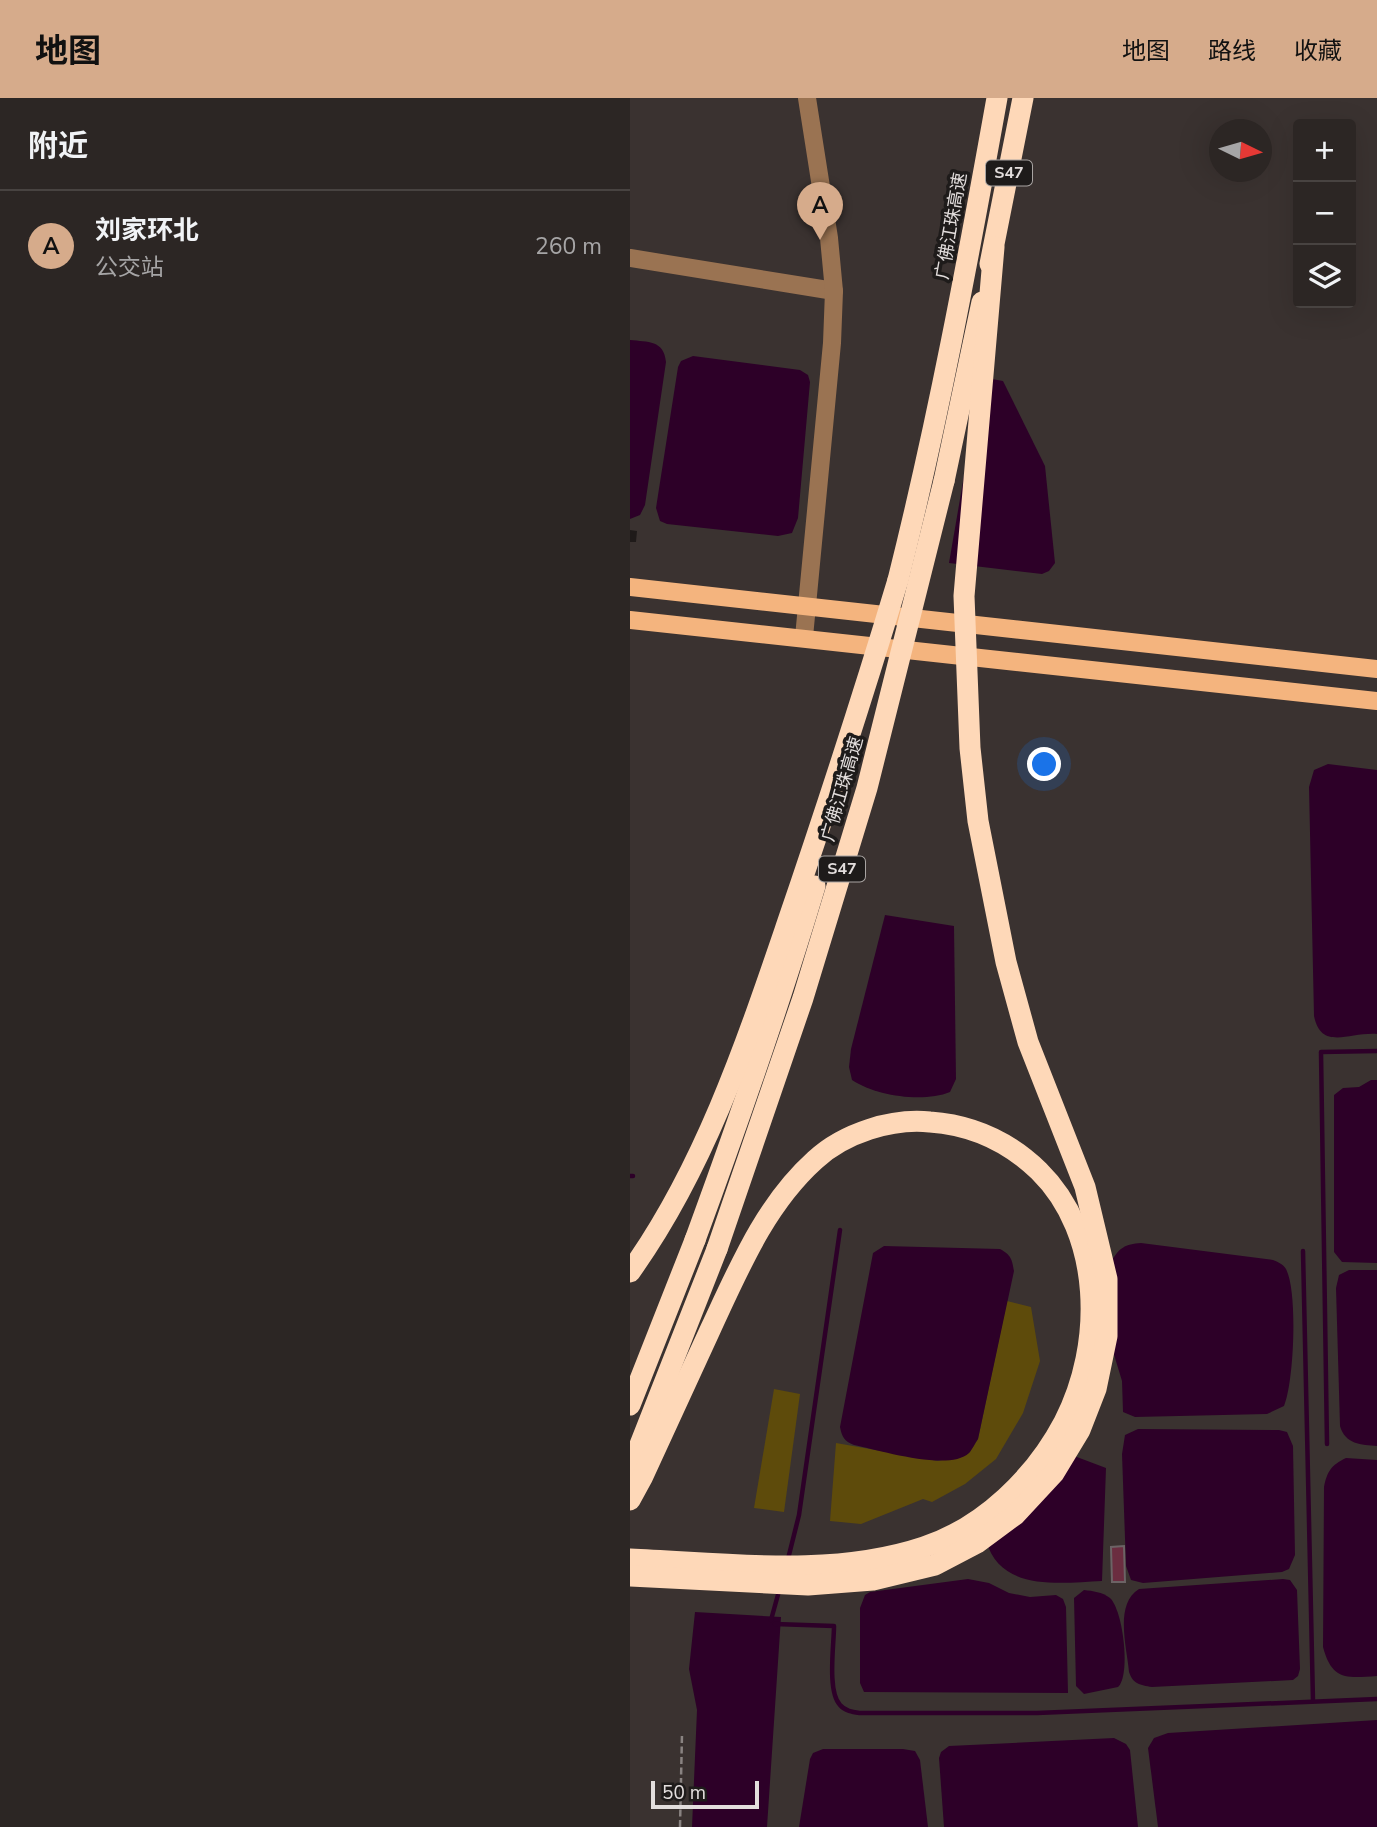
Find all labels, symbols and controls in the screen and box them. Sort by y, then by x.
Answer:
text: 地图 [35,29,101,74]
text: 地图 [1122,35,1170,67]
text: 路线 [1208,35,1256,67]
text: 收藏 [1294,35,1342,67]
north arrow [1209,119,1272,182]
map controls [1293,119,1356,308]
button: + [1293,119,1356,182]
text: 附近 [28,126,88,167]
road number: S47 [986,160,1032,186]
street label: 广佛江珠高速 [930,171,972,281]
pin: A [797,182,843,240]
button: − [1293,182,1356,245]
text: 刘家环北 [95,213,199,248]
text: A [42,231,60,262]
text: 260 m [535,231,602,262]
button: layers [1293,245,1356,308]
text: 公交站 [95,252,164,283]
street label: 广佛江珠高速 [816,734,868,844]
your location [1027,747,1061,781]
road number: S47 [819,856,865,882]
scale bar [651,1778,760,1810]
text: 50 m [662,1780,706,1806]

